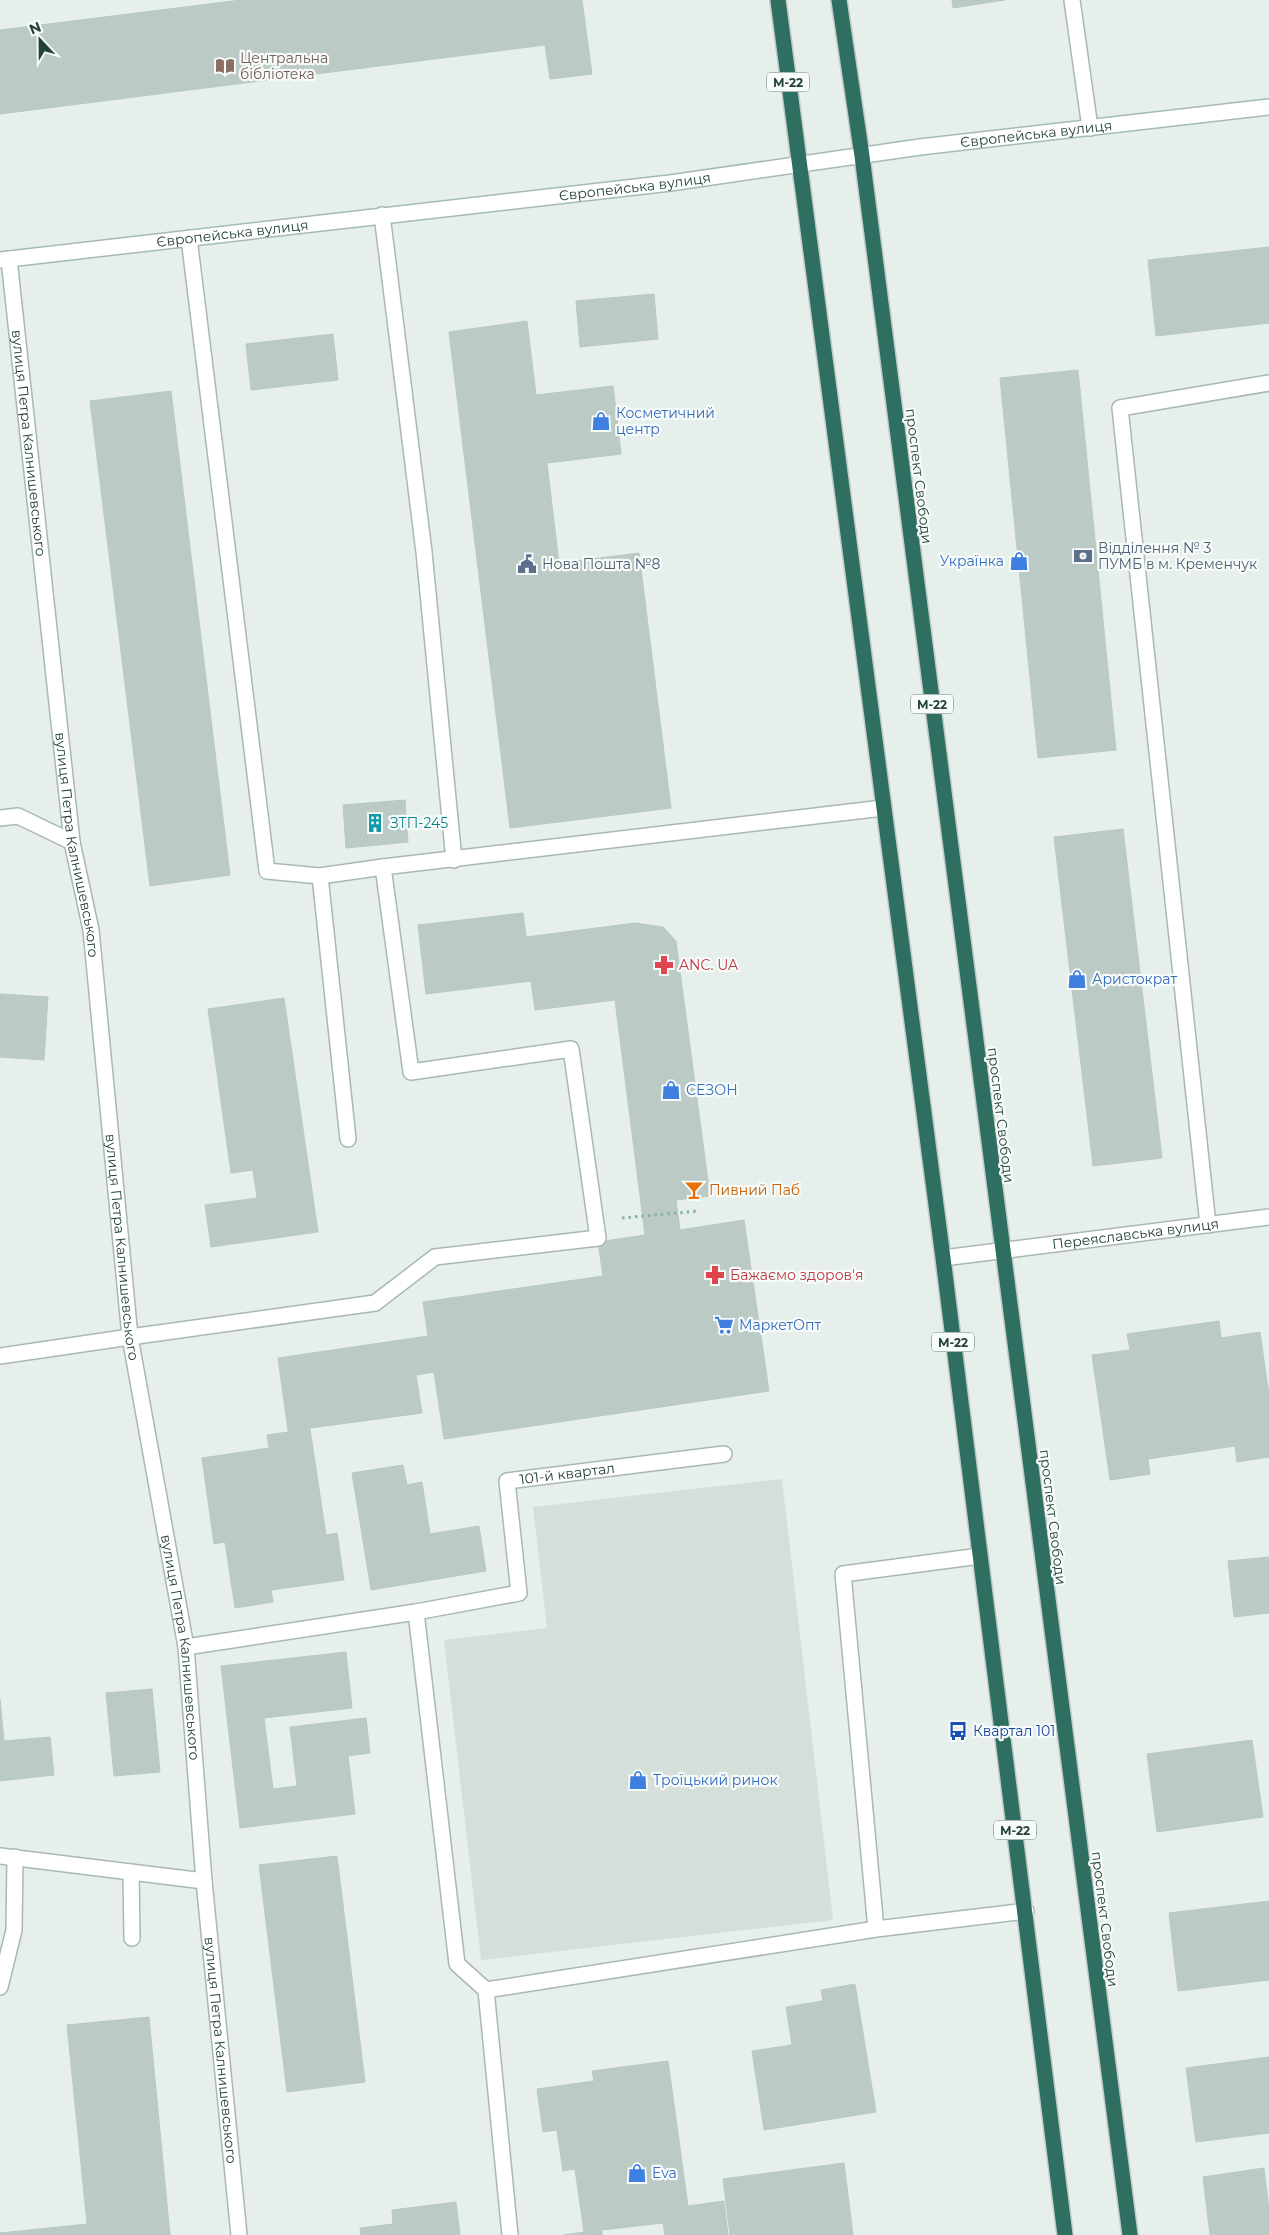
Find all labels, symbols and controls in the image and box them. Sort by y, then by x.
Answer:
north arrow [15,15,65,65]
text: N [27,17,44,38]
place label: Центральна бібліотека [240,49,328,83]
library icon: Центральна бібліотека [214,55,236,77]
road number: М-22 [767,72,809,91]
street label: Європейська вулиця [959,116,1113,151]
street label: Європейська вулиця [558,168,712,205]
street label: Європейська вулиця [156,216,309,251]
street label: вулиця Петра Калнишевського [8,329,50,557]
place label: Косметичний центр [616,404,715,438]
street label: проспект Свободи [902,407,936,545]
shop icon: Косметичний центр [590,410,612,432]
place label: Відділення № 3 ПУМБ в м. Кременчук [1098,539,1257,573]
bank icon: Відділення № 3 ПУМБ в м. Кременчук [1072,545,1094,567]
shop icon: Українка [1008,550,1030,572]
place label: Українка [940,552,1004,570]
public building icon: Нова Пошта №8 [516,553,538,575]
place label: Нова Пошта №8 [542,555,660,573]
road number: М-22 [911,694,953,714]
street label: вулиця Петра Калнишевського [51,731,103,958]
building icon: ЗТП-245 [364,812,386,834]
place label: ЗТП-245 [390,814,448,832]
pharmacy icon: ANC. UA [653,954,675,976]
place label: ANC. UA [679,956,739,974]
shop icon: Аристократ [1066,968,1088,990]
place label: Аристократ [1092,970,1177,988]
street label: проспект Свободи [984,1046,1018,1184]
shop icon: СЕЗОН [660,1079,682,1101]
place label: СЕЗОН [686,1081,738,1099]
street label: вулиця Петра Калнишевського [102,1133,143,1362]
bar icon: Пивний Паб [683,1179,705,1201]
place label: Пивний Паб [709,1181,800,1199]
street label: Переяславська вулиця [1051,1214,1220,1253]
pharmacy icon: Бажаємо здоров'я [704,1264,726,1286]
place label: Бажаємо здоров'я [730,1266,863,1284]
supermarket icon: МаркетОпт [713,1314,735,1336]
place label: МаркетОпт [739,1316,821,1334]
road number: М-22 [932,1332,974,1351]
street label: проспект Свободи [1036,1448,1070,1586]
street label: 101-й квартал [518,1459,616,1488]
street label: вулиця Петра Калнишевського [157,1533,204,1761]
bus stop icon: Квартал 101 [947,1720,969,1742]
place label: Квартал 101 [973,1722,1055,1740]
shop icon: Троїцький ринок [627,1769,649,1791]
place label: Троїцький ринок [653,1771,778,1789]
road number: М-22 [994,1820,1036,1840]
street label: проспект Свободи [1088,1850,1122,1988]
street label: вулиця Петра Калнишевського [201,1936,241,2165]
shop icon: Eva [626,2162,648,2184]
place label: Eva [652,2164,677,2182]

